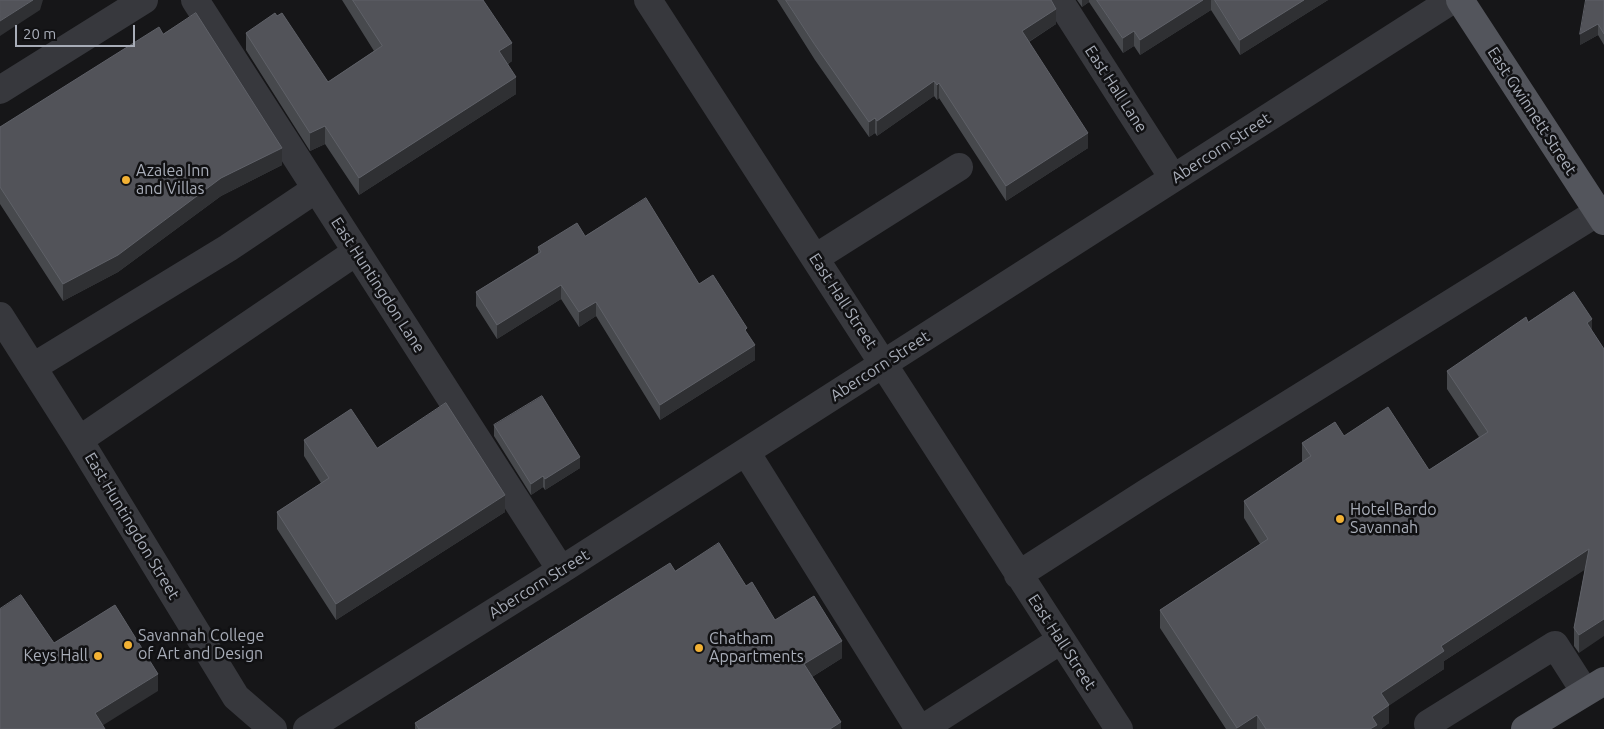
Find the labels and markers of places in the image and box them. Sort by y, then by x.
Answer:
place label: Azalea Inn and Villas [136,161,209,199]
marker: Azalea Inn and Villas [120,174,132,186]
place label: Hotel Bardo Savannah [1350,500,1437,538]
marker: Hotel Bardo Savannah [1334,513,1346,525]
place label: Savannah College of Art and Design [138,626,264,664]
place label: Chatham Appartments [709,629,804,667]
marker: Savannah College of Art and Design [122,639,134,651]
marker: Chatham Appartments [693,642,705,654]
place label: Keys Hall [24,646,88,666]
marker: Keys Hall [92,650,104,662]

